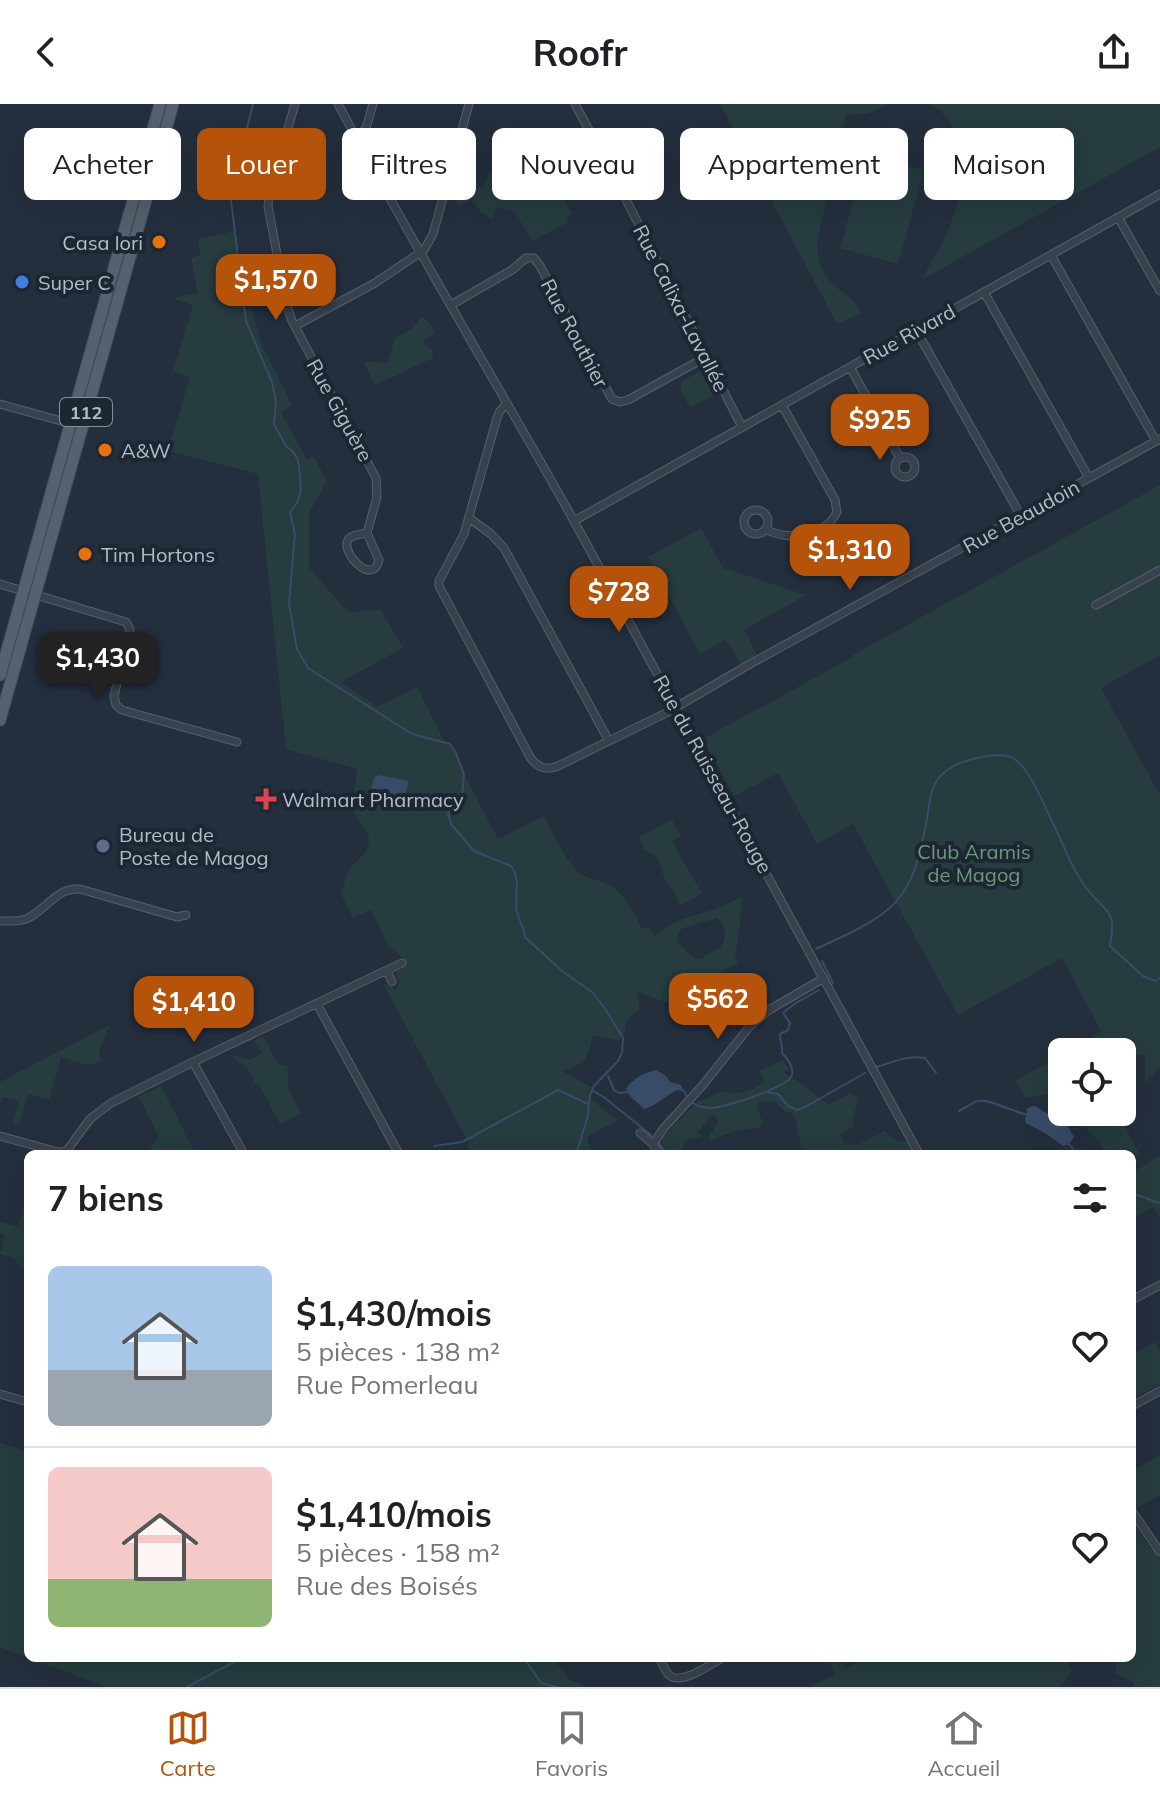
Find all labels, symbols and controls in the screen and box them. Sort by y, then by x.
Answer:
icon: back [24,30,68,74]
text: Roofr [533,30,627,75]
icon: share [1092,30,1136,74]
chip: Acheter [24,128,181,200]
chip: Louer [197,128,326,200]
chip: Filtres [342,128,476,200]
chip: Nouveau [492,128,664,200]
chip: Appartement [680,128,908,200]
chip: Maison [924,128,1074,200]
street label: Rue Calixa-Lavallée [628,220,734,396]
place label: Casa lori [62,230,143,255]
marker: Casa lori [150,233,168,251]
pin: $1,570 [211,254,341,322]
text: $1,570 [234,263,318,296]
place label: Super C [38,270,111,295]
marker: Super C [13,273,31,291]
street label: Rue Routhier [536,274,614,392]
street label: Rue Rivard [858,298,960,370]
street label: Rue Giguère [302,354,378,466]
pin: $925 [833,394,927,462]
road number: 112 [60,398,112,426]
text: $925 [849,403,911,436]
place label: A&W [121,438,171,463]
marker: A&W [96,441,114,459]
street label: Rue Beaudoin [958,474,1084,558]
pin: $1,310 [785,524,915,592]
text: $1,310 [808,533,892,566]
place label: Tim Hortons [101,542,215,567]
marker: Tim Hortons [76,545,94,563]
pin: $728 [572,566,666,634]
text: $728 [588,575,650,608]
pin: $1,430 [33,632,163,700]
text: $1,430 [56,641,140,674]
street label: Rue du Ruisseau-Rouge [648,671,778,877]
place label: Walmart Pharmacy [282,787,464,812]
marker: Walmart Pharmacy [257,790,275,808]
place label: Bureau de Poste de Magog [119,822,269,870]
marker: Bureau de Poste de Magog [94,837,112,855]
park label: Club Aramis de Magog [917,839,1031,887]
pin: $562 [671,973,765,1041]
pin: $1,410 [129,976,259,1044]
text: $562 [687,982,749,1015]
text: $1,410 [152,985,236,1018]
map controls [1048,1038,1136,1126]
button: locate [1048,1038,1136,1126]
icon: filters [1068,1176,1112,1220]
text: 7 biens [48,1177,164,1220]
text: $1,430/mois [296,1292,492,1335]
icon: home [112,1298,208,1394]
icon: heart [1068,1324,1112,1368]
text: 5 pièces · 138 m² [296,1335,500,1368]
text: Rue Pomerleau [296,1368,478,1401]
text: $1,410/mois [296,1493,492,1536]
icon: home [112,1499,208,1595]
icon: heart [1068,1525,1112,1569]
text: 5 pièces · 158 m² [296,1536,500,1569]
text: Rue des Boisés [296,1569,478,1602]
tab: Carte [160,1706,216,1782]
tab: Favoris [535,1706,608,1782]
tab: Accueil [928,1706,1000,1782]

